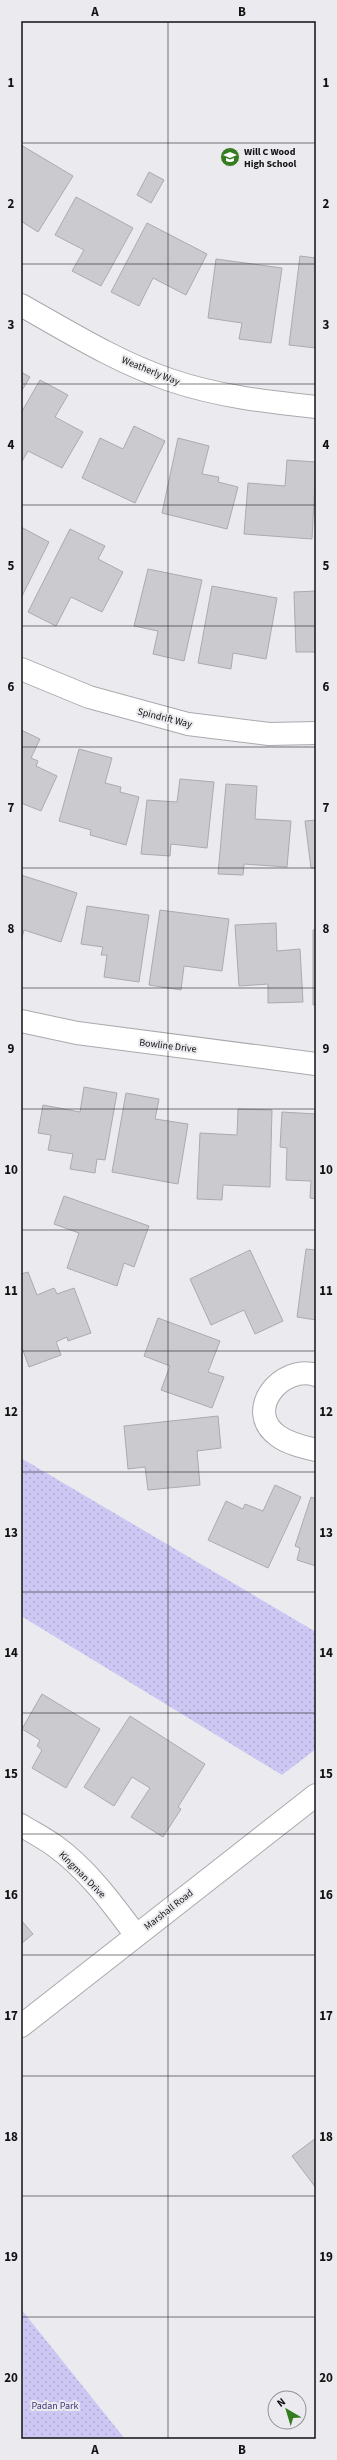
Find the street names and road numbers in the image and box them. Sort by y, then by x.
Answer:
street label: Weatherly Way [120,353,182,389]
street label: Spindrift Way [136,704,194,732]
street label: Bowline Drive [138,1036,197,1056]
street label: Kingman Drive [56,1848,109,1901]
street label: Marshall Road [141,1886,196,1933]

